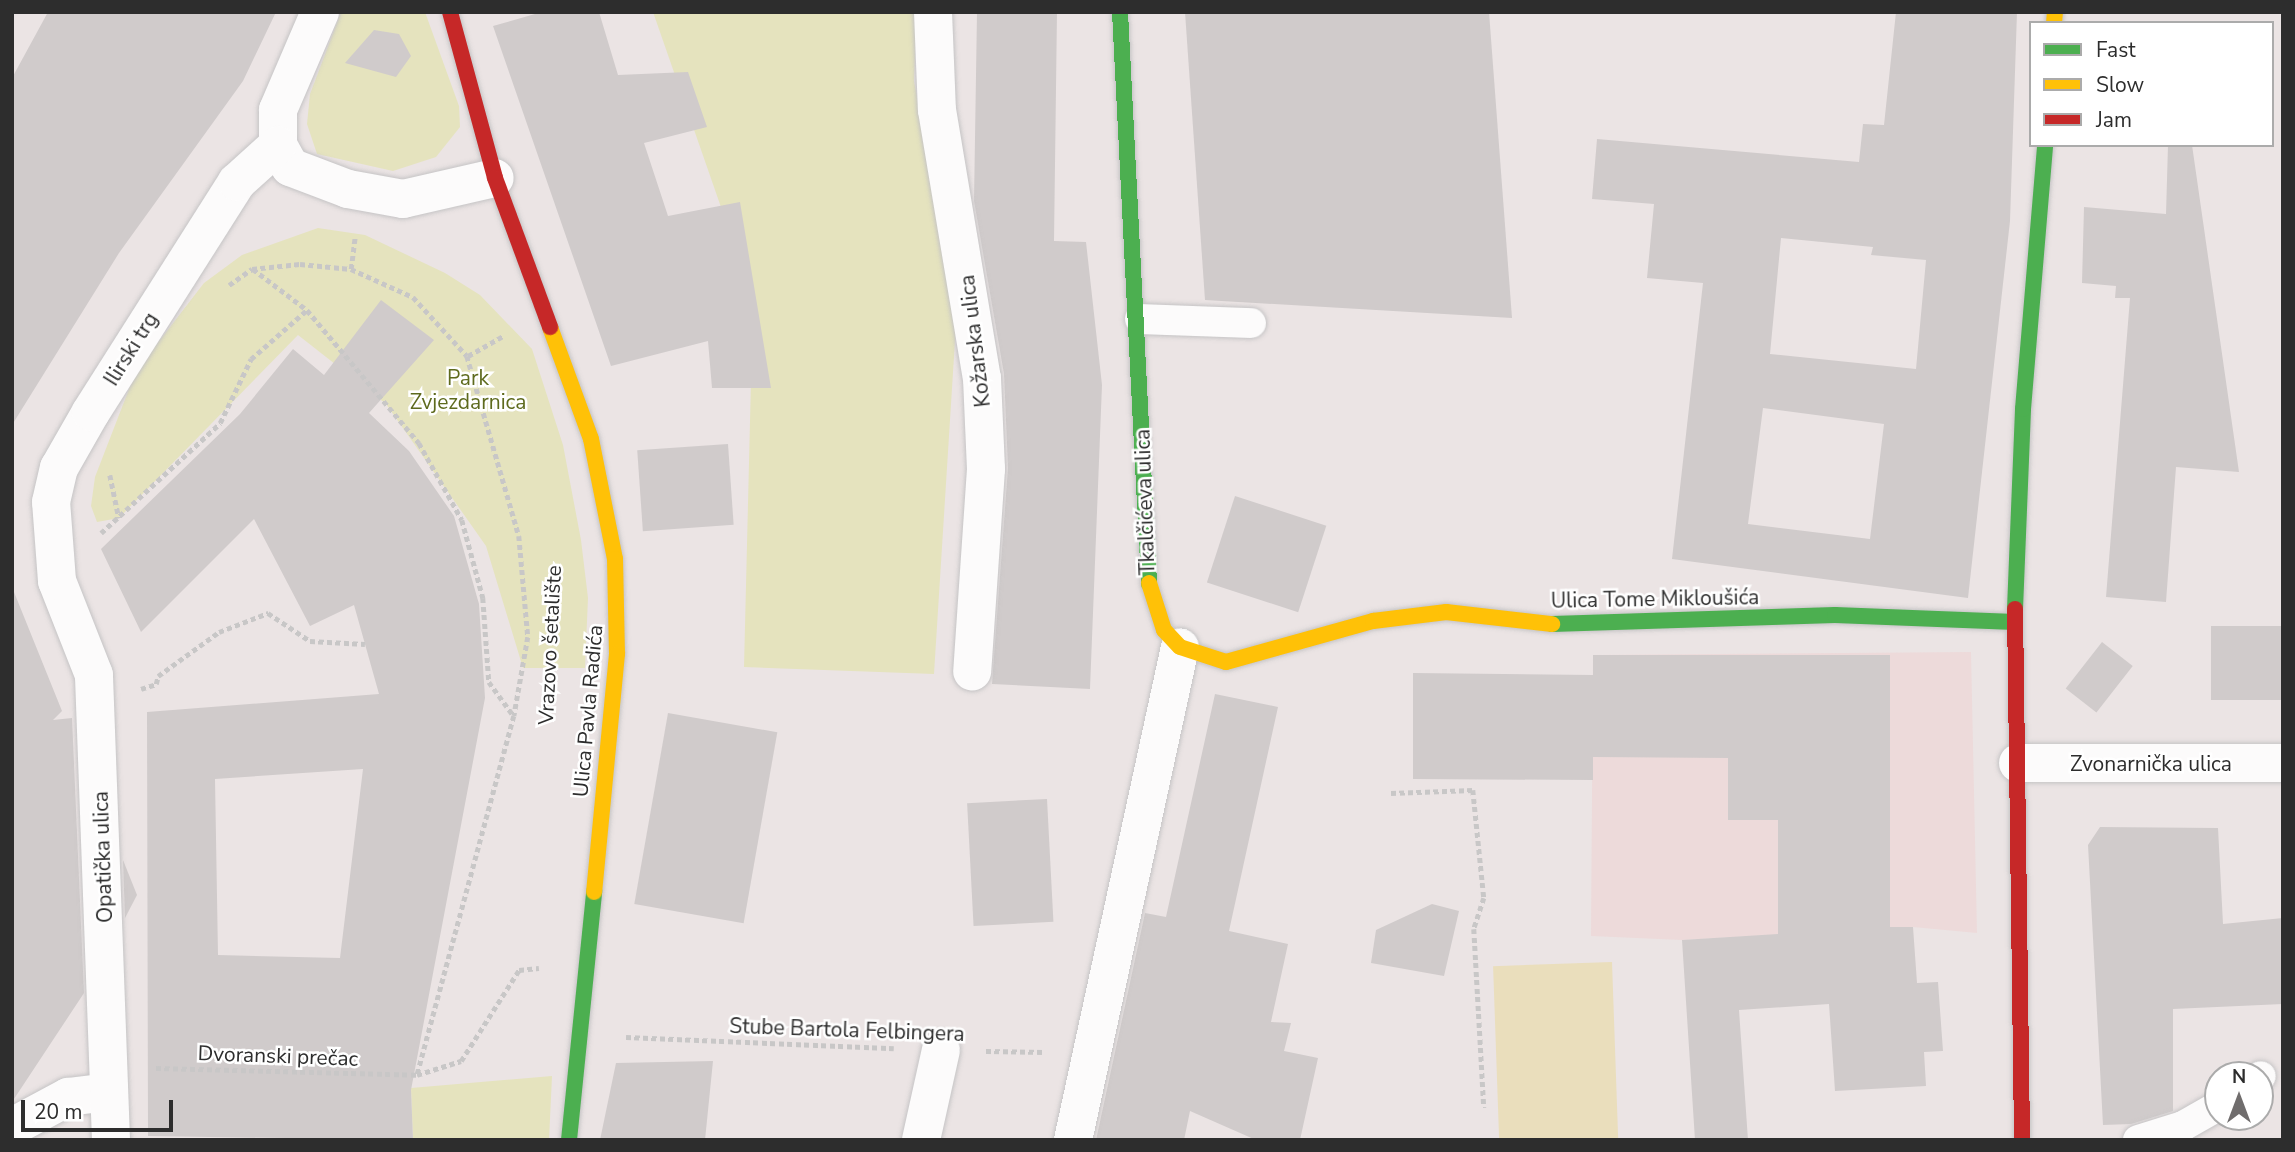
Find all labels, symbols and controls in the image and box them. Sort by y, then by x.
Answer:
legend [2029,21,2274,147]
text: Fast [2096,36,2136,64]
text: Slow [2096,71,2144,99]
text: Jam [2096,106,2132,134]
street label: Kožarska ulica [954,273,996,409]
street label: Ilirski trg [99,308,163,390]
park label: Park Zvjezdarnica [410,365,526,415]
street label: Tkalčićeva ulica [1130,429,1160,575]
street label: Vrazovo šetalište [533,565,567,725]
street label: Ulica Tome Mikloušića [1551,585,1759,613]
street label: Ulica Pavla Radića [568,624,608,798]
street label: Zvonarnička ulica [2070,751,2232,777]
street label: Opatička ulica [88,791,118,923]
street label: Stube Bartola Felbingera [729,1013,965,1047]
street label: Dvoranski prečac [197,1041,359,1071]
north arrow [2204,1061,2274,1131]
text: N [2232,1064,2246,1090]
scale bar [24,1086,177,1130]
text: 20 m [34,1098,83,1126]

